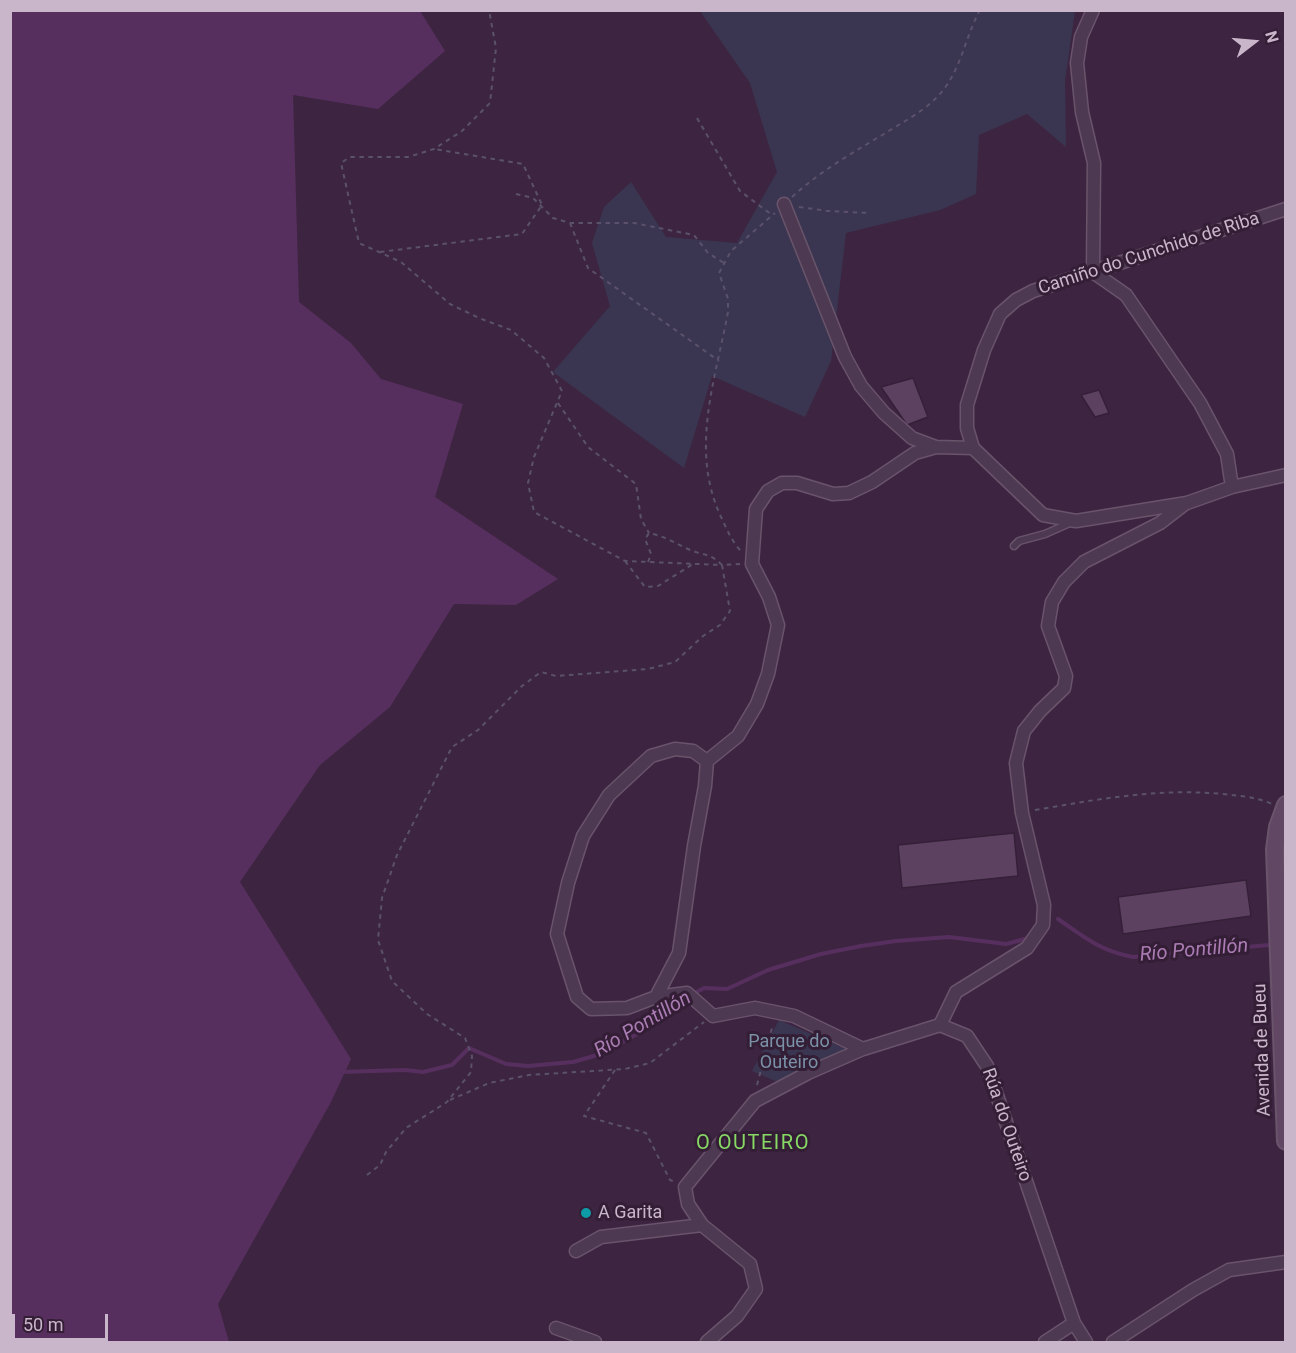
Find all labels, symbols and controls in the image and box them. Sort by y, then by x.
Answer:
north arrow [1224,12,1284,72]
text: N [1261,29,1282,45]
street label: Camiño do Cunchido de Riba [1036,208,1262,300]
water label: Río Pontillón [1139,934,1249,968]
street label: Avenida de Bueu [1250,983,1276,1117]
water label: Río Pontillón [590,987,696,1063]
park label: Parque do Outeiro [748,1031,830,1074]
street label: Rúa do Outeiro [977,1065,1035,1185]
district label: O OUTEIRO [696,1132,810,1156]
place label: A Garita [598,1202,662,1224]
marker: A Garita [579,1206,593,1220]
scale bar [15,1302,111,1340]
text: 50 m [23,1314,63,1335]

